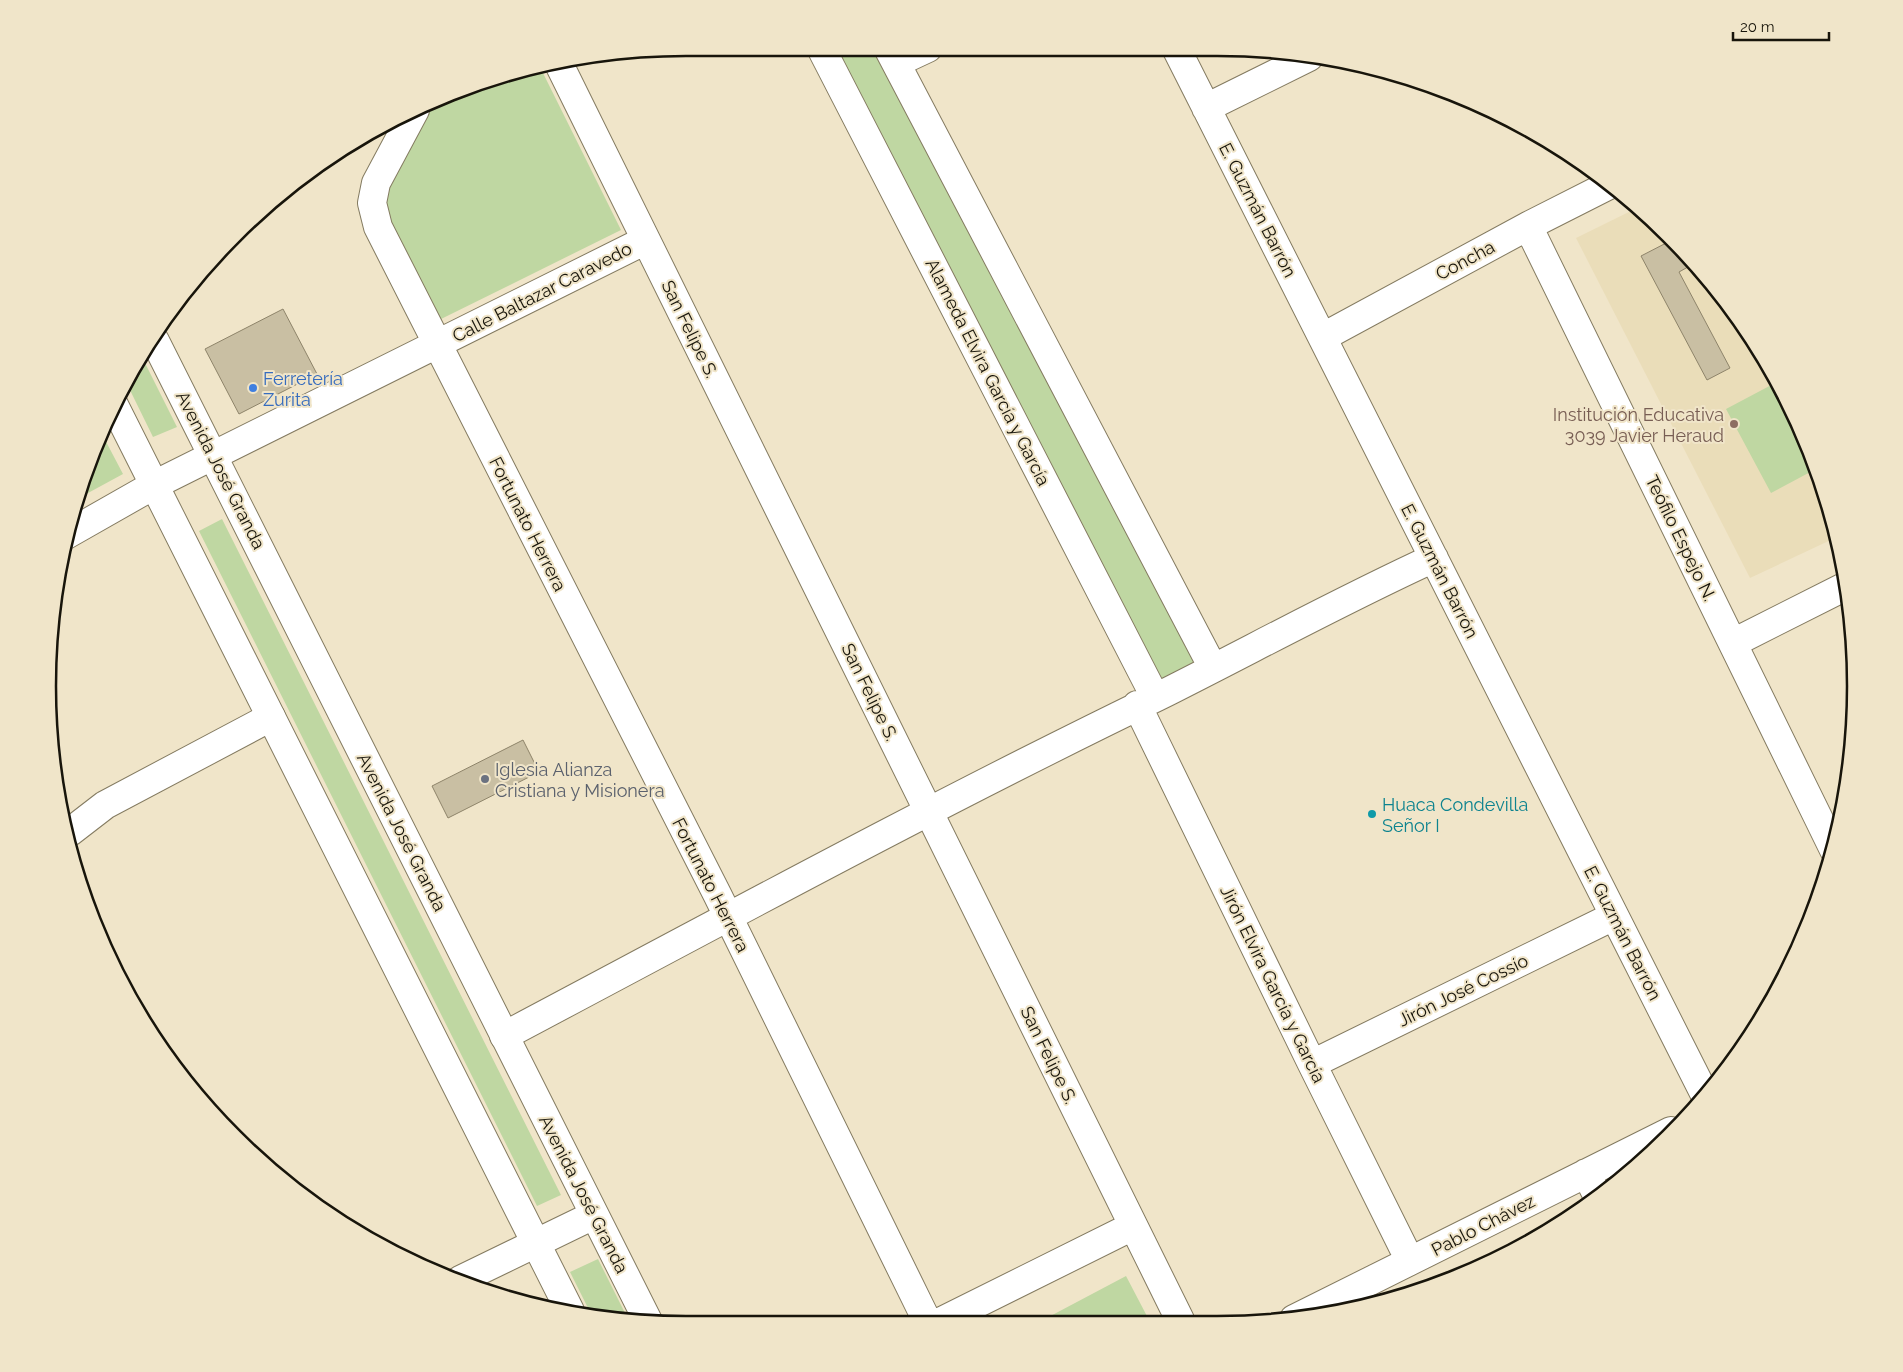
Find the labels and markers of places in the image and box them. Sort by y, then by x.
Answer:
place label: Ferretería Zurita [263,368,343,410]
marker: Ferretería Zurita [247,382,259,394]
place label: Institución Educativa 3039 Javier Heraud [1553,404,1724,446]
marker: Institución Educativa 3039 Javier Heraud [1728,418,1740,430]
place label: Iglesia Alianza Cristiana y Misionera [495,759,665,801]
marker: Iglesia Alianza Cristiana y Misionera [479,773,491,785]
place label: Huaca Condevilla Señor I [1382,794,1528,836]
marker: Huaca Condevilla Señor I [1366,808,1378,820]

